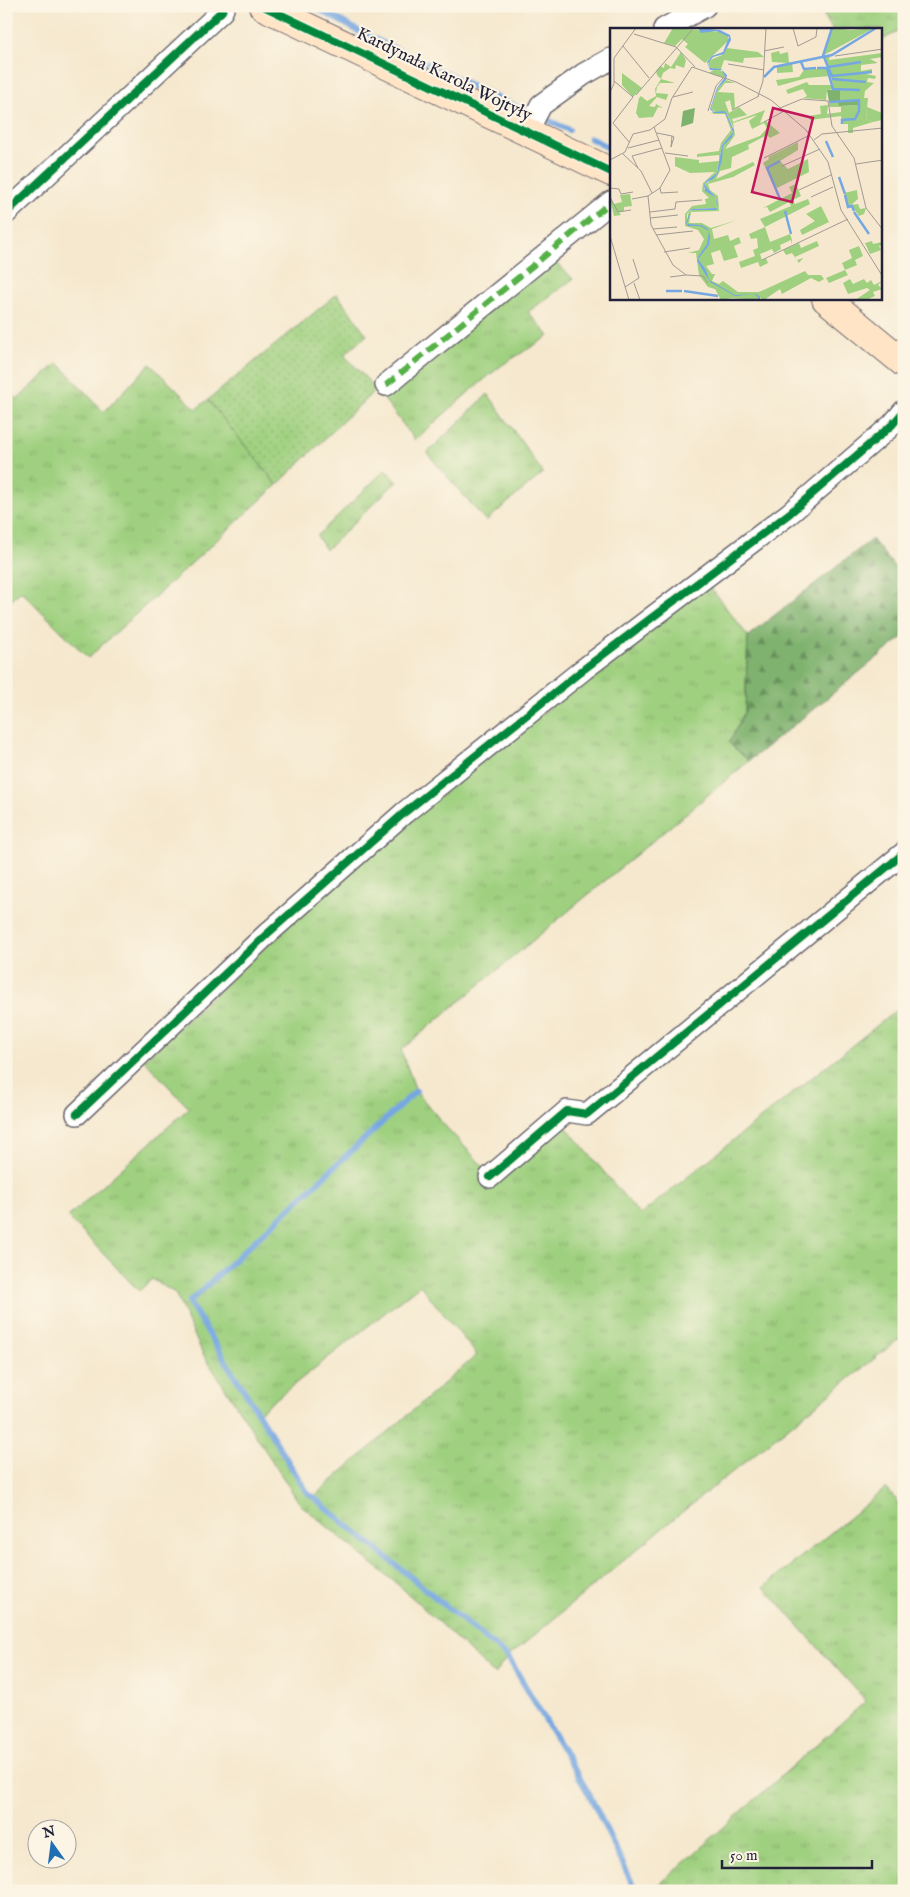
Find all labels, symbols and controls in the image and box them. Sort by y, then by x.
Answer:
street label: Kardynała Karola Wojtyły [353,23,536,128]
inset map [610,28,882,300]
north arrow [28,1820,78,1870]
text: N [40,1822,57,1843]
scale bar [722,1837,872,1869]
text: 50 m [730,1846,758,1865]

